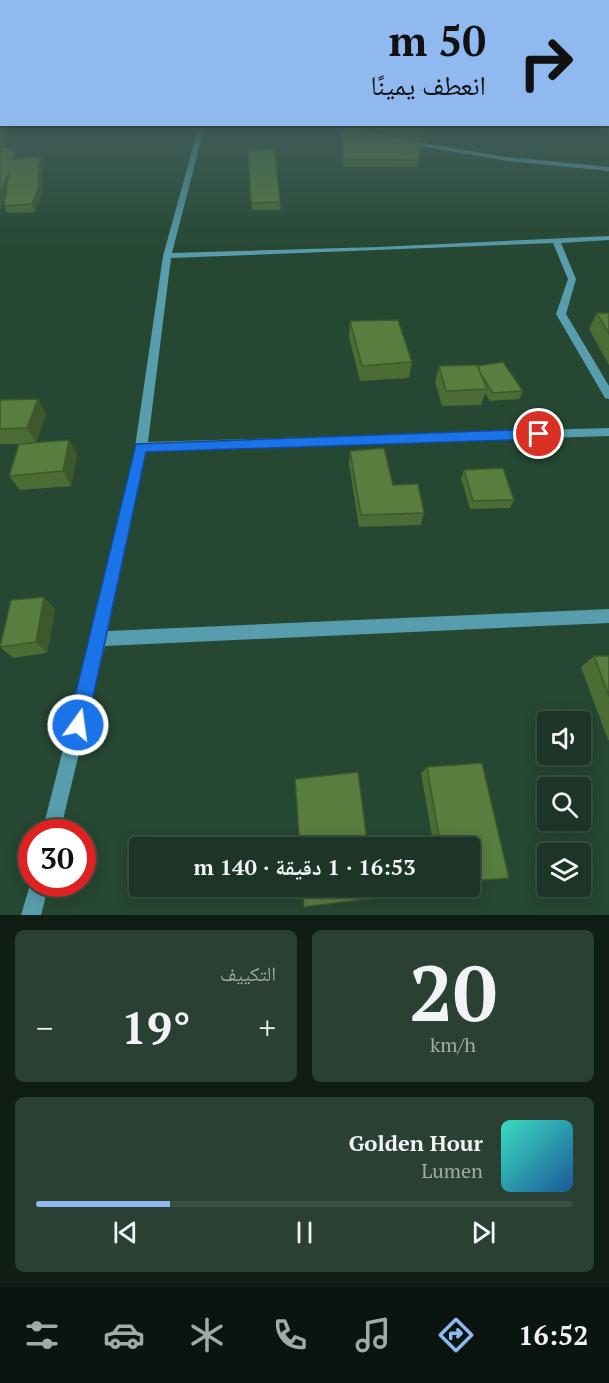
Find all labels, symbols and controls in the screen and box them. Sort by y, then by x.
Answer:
text: 50 m [388,12,486,68]
icon: right [507,24,585,102]
text: انعطف يمينًا [371,67,486,103]
pin [513,408,564,459]
icon: arrive [522,417,555,450]
position arrow [46,693,110,757]
map controls [537,711,591,897]
button: sound [537,711,591,765]
button: search [537,777,591,831]
speed limit sign: 30 [18,819,96,897]
button: layers [537,843,591,897]
text: 16:53 · 1 دقيقة · 140 m [193,852,416,881]
text: 20 [409,940,497,1043]
text: التكييف [220,960,276,987]
text: 19° [121,997,191,1057]
text: − [36,1006,54,1049]
text: + [258,1006,276,1049]
text: km/h [430,1031,476,1058]
text: Golden Hour [349,1128,483,1157]
text: Lumen [421,1157,483,1184]
icon: previous [109,1216,142,1249]
icon: pause [288,1216,321,1249]
icon: next [467,1216,500,1249]
icon: filters [21,1314,63,1356]
icon: car [103,1314,145,1356]
icon: climate [186,1314,228,1356]
icon: phone [269,1314,311,1356]
icon: music [352,1314,394,1356]
icon: directions [435,1314,477,1356]
text: 16:52 [518,1317,589,1353]

